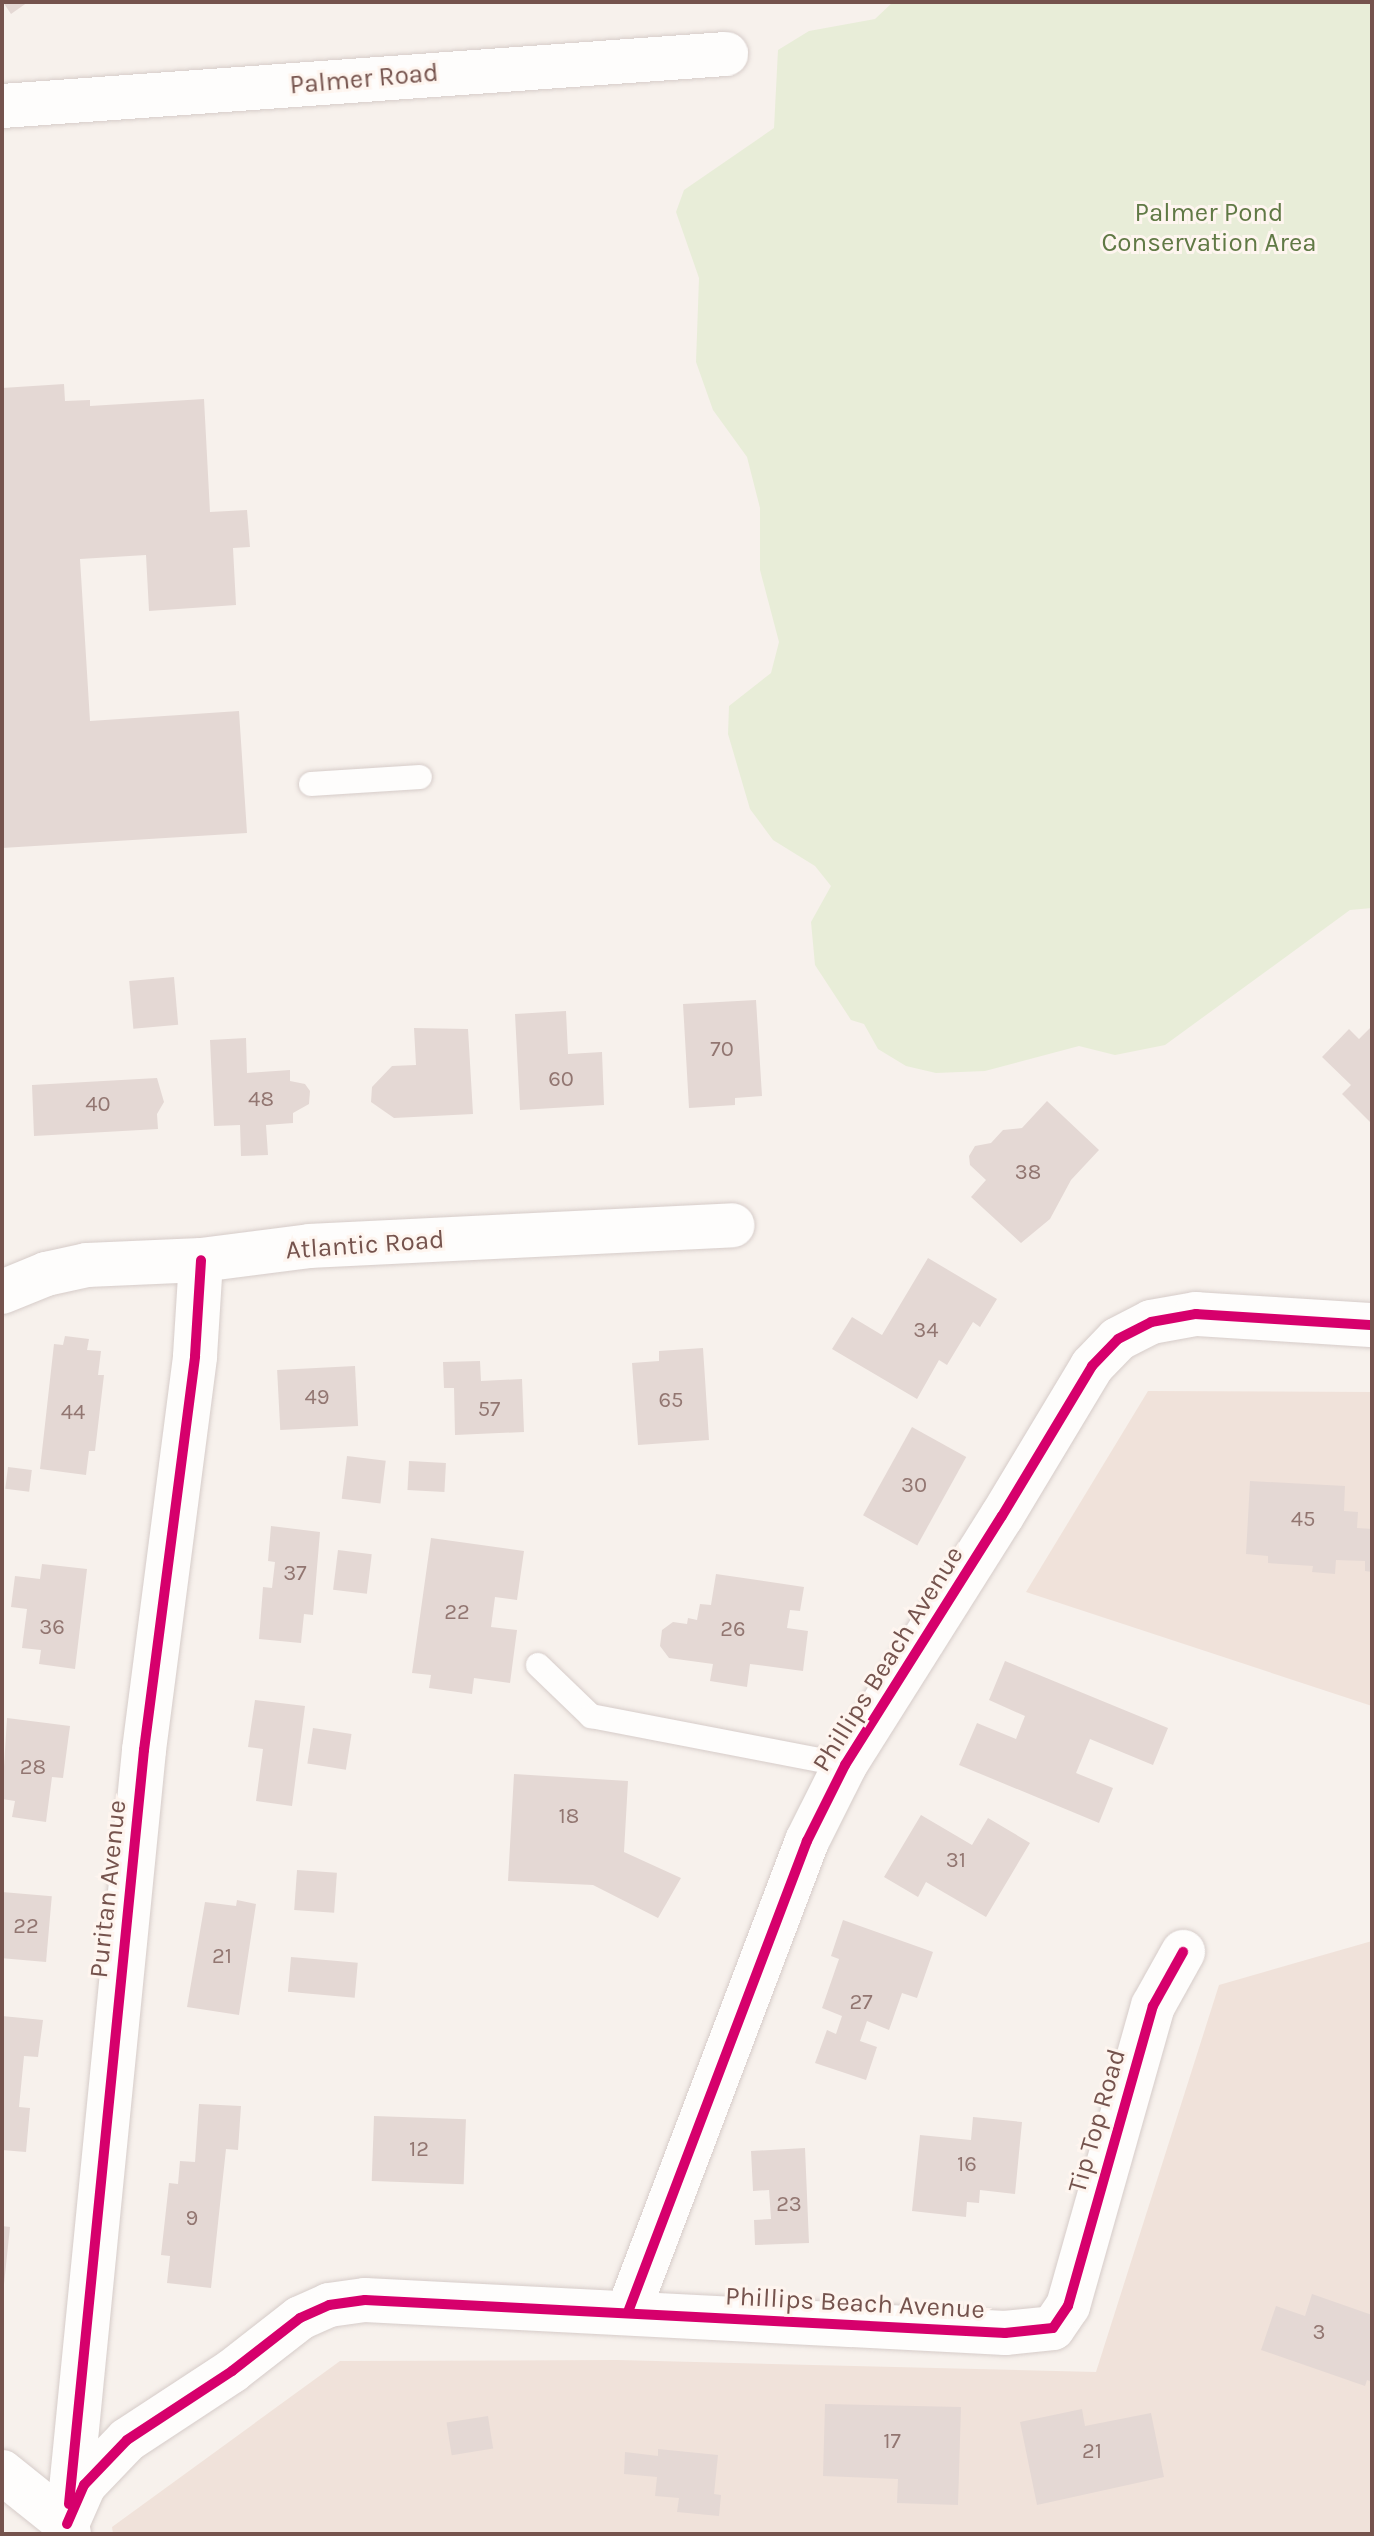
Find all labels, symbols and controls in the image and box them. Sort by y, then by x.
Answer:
street label: Palmer Road [288,57,440,101]
park label: Palmer Pond Conservation Area [1101,197,1317,258]
house number: 70 [710,1037,734,1063]
house number: 60 [548,1067,574,1093]
house number: 48 [248,1087,274,1113]
house number: 40 [85,1092,111,1118]
house number: 38 [1015,1160,1041,1186]
street label: Atlantic Road [285,1224,445,1266]
house number: 34 [913,1318,939,1344]
house number: 49 [304,1385,330,1411]
house number: 65 [658,1388,684,1414]
house number: 57 [478,1397,500,1423]
house number: 44 [61,1400,85,1426]
house number: 30 [901,1473,927,1499]
house number: 45 [1291,1507,1315,1533]
street label: Phillips Beach Avenue [806,1541,970,1777]
house number: 37 [283,1561,307,1587]
house number: 22 [444,1600,470,1626]
house number: 36 [39,1615,65,1641]
house number: 26 [720,1617,746,1643]
house number: 28 [20,1755,46,1781]
street label: Puritan Avenue [83,1798,133,1980]
house number: 18 [559,1804,579,1830]
house number: 31 [946,1848,966,1874]
house number: 22 [13,1914,39,1940]
house number: 21 [212,1944,232,1970]
house number: 27 [849,1990,873,2016]
street label: Tip Top Road [1062,2045,1132,2197]
house number: 12 [409,2137,429,2163]
house number: 16 [957,2152,977,2178]
house number: 23 [776,2192,802,2218]
house number: 9 [186,2206,198,2232]
street label: Phillips Beach Avenue [724,2281,986,2325]
house number: 3 [1313,2320,1325,2346]
house number: 17 [883,2429,901,2455]
house number: 21 [1082,2439,1102,2465]

